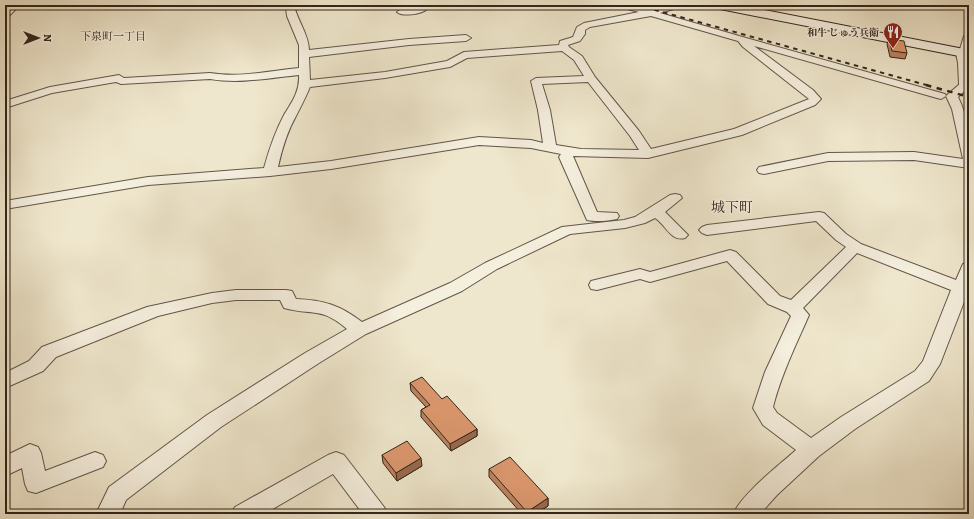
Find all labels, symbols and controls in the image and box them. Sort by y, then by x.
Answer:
north arrow [18,18,58,58]
restaurant icon: 和牛 じゅう兵衛 [882,21,904,49]
place label: 和牛 じゅう兵衛 [807,26,879,39]
district label: 下泉町一丁目 [80,29,146,44]
text: N [40,34,55,42]
district label: 城下町 [711,198,753,217]

